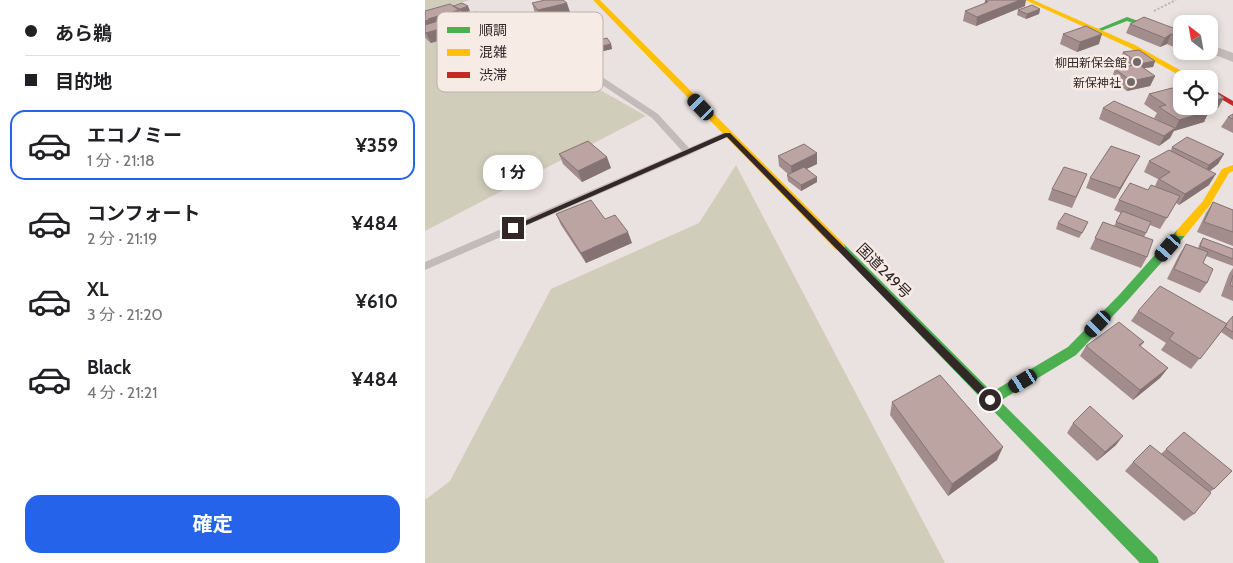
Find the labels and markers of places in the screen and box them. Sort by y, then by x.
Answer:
place label: 柳田新保会館 [1055,55,1127,70]
marker: 柳田新保会館 [1131,56,1143,68]
place label: 新保神社 [1073,75,1121,90]
marker: 新保神社 [1125,76,1137,88]

